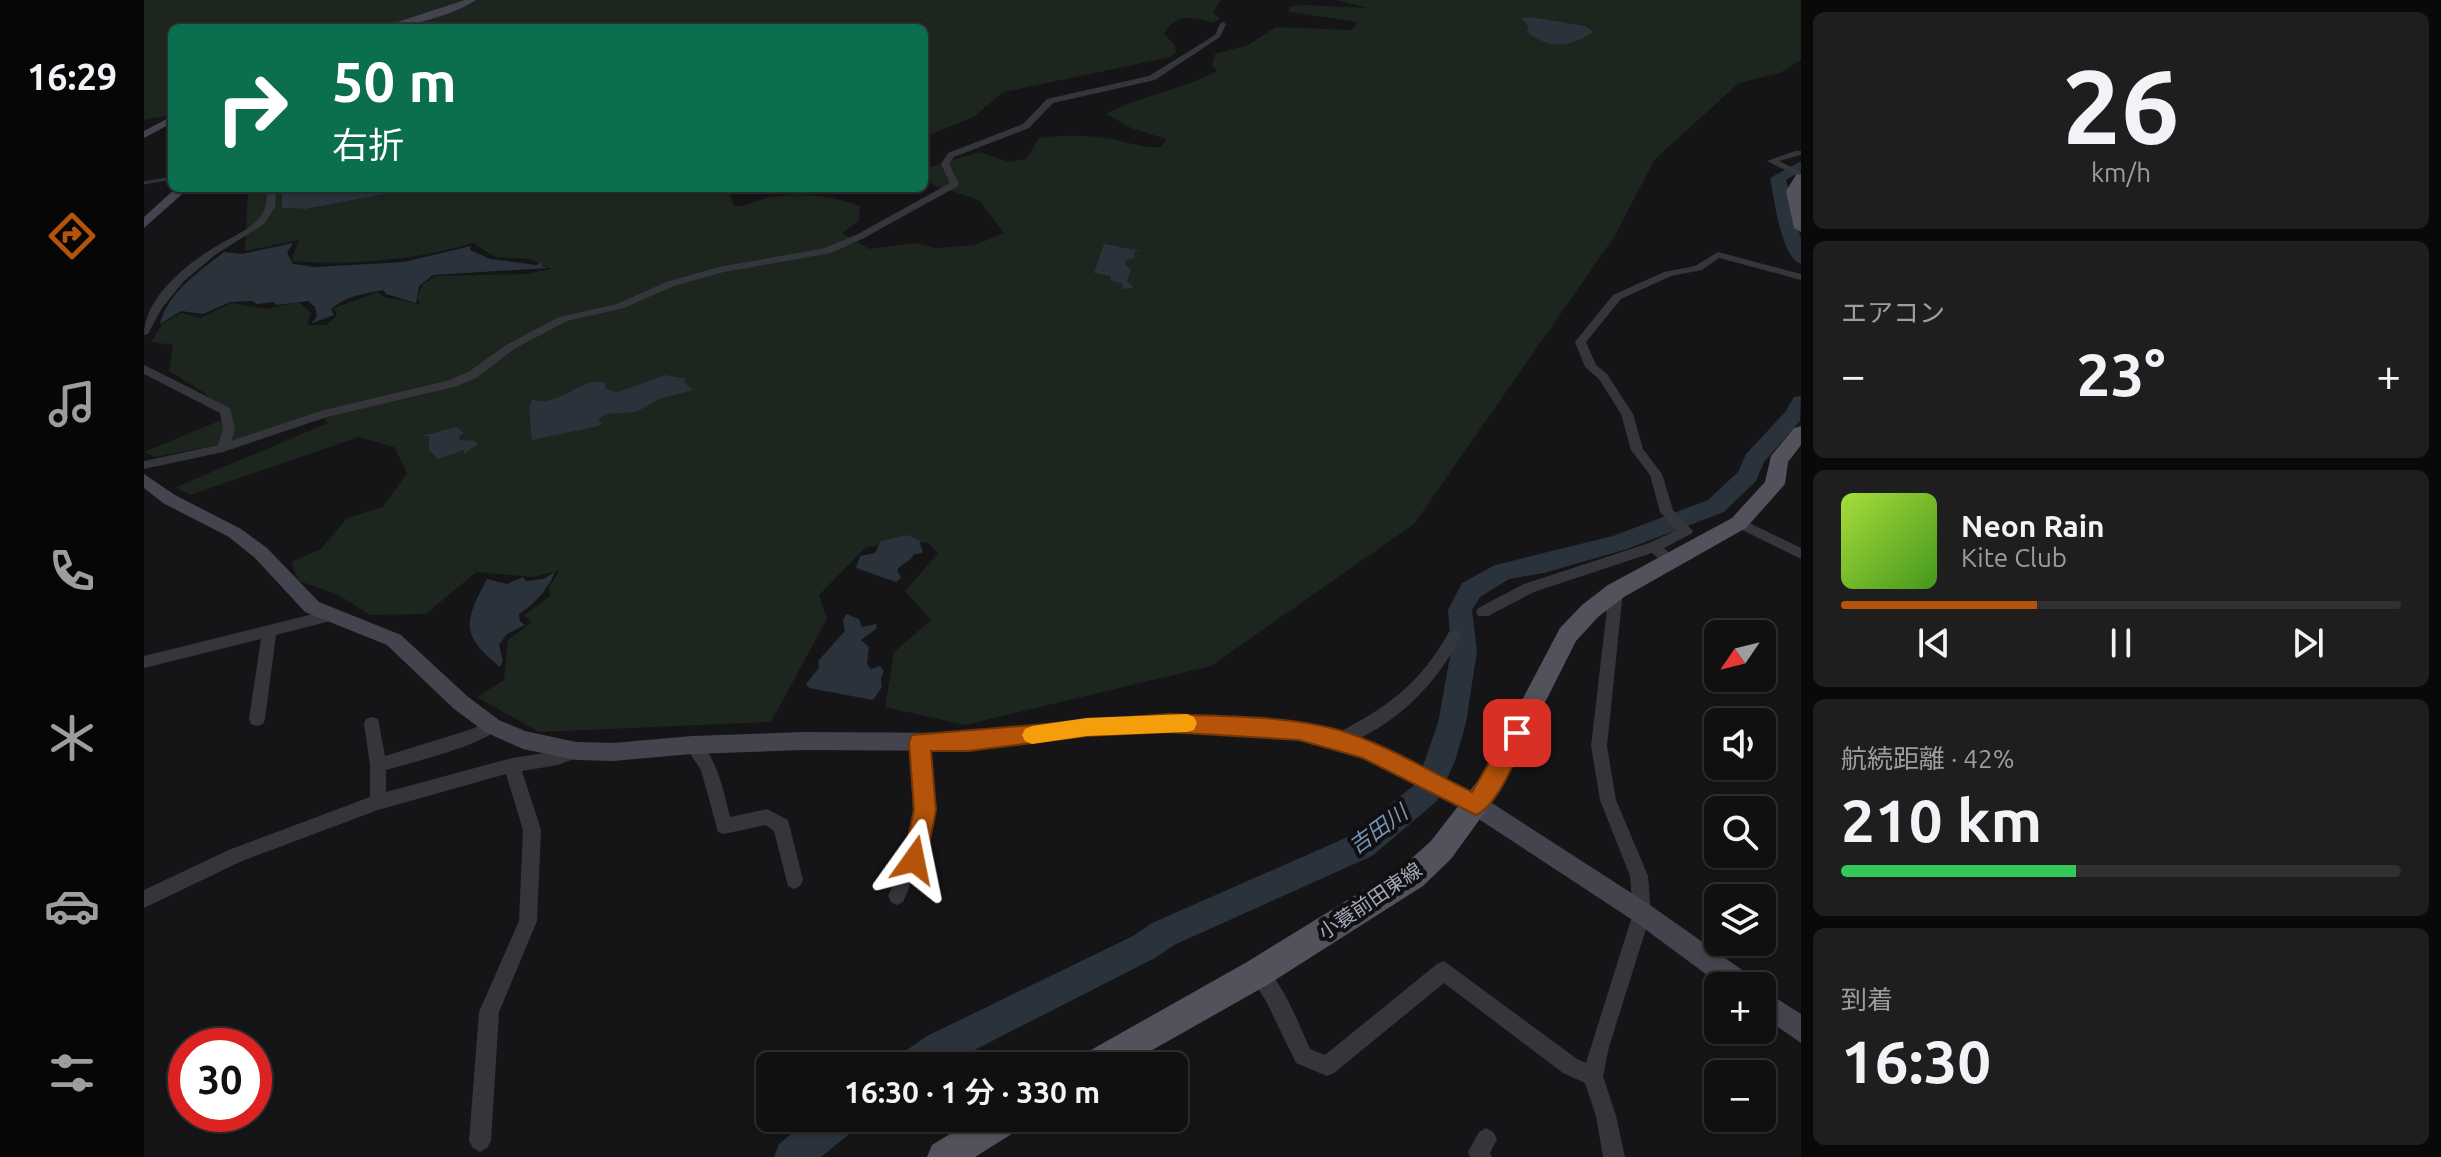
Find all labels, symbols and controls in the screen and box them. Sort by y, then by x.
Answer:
text: 26 [2062,47,2180,164]
text: 50 m [332,50,457,113]
text: 16:29 [27,56,117,97]
icon: right [200,56,304,160]
text: 右折 [332,124,404,165]
text: km/h [2091,158,2151,187]
icon: directions [44,208,100,264]
text: エアコン [1841,298,1945,327]
text: 23° [2077,340,2165,407]
text: − [1841,350,1866,399]
text: + [2376,350,2401,399]
icon: music [44,376,100,432]
text: Neon Rain [1961,509,2105,543]
icon: phone [44,543,100,599]
text: Kite Club [1961,543,2067,572]
north arrow [1704,620,1776,692]
map controls [1704,620,1776,1132]
icon: previous [1912,621,1956,665]
icon: pause [2099,621,2143,665]
icon: next [2286,621,2330,665]
pin [1483,699,1551,767]
button: sound [1704,708,1776,780]
icon: climate [44,710,100,766]
icon: arrive [1495,711,1539,755]
text: 航続距離 · 42% [1841,744,2015,773]
text: 210 km [1841,786,2042,853]
button: search [1704,796,1776,868]
water label: 吉田川 [1344,798,1413,858]
position arrow [872,818,956,902]
street label: 小蓑前田東線 [1314,857,1426,944]
icon: car [44,878,100,934]
button: layers [1704,884,1776,956]
button: + [1704,972,1776,1044]
text: 到着 [1841,985,1893,1014]
text: 16:30 [1841,1027,1991,1094]
speed limit sign: 30 [168,1028,272,1132]
icon: filters [44,1045,100,1101]
button: − [1704,1060,1776,1132]
text: 16:30 · 1 分 · 330 m [844,1075,1100,1109]

